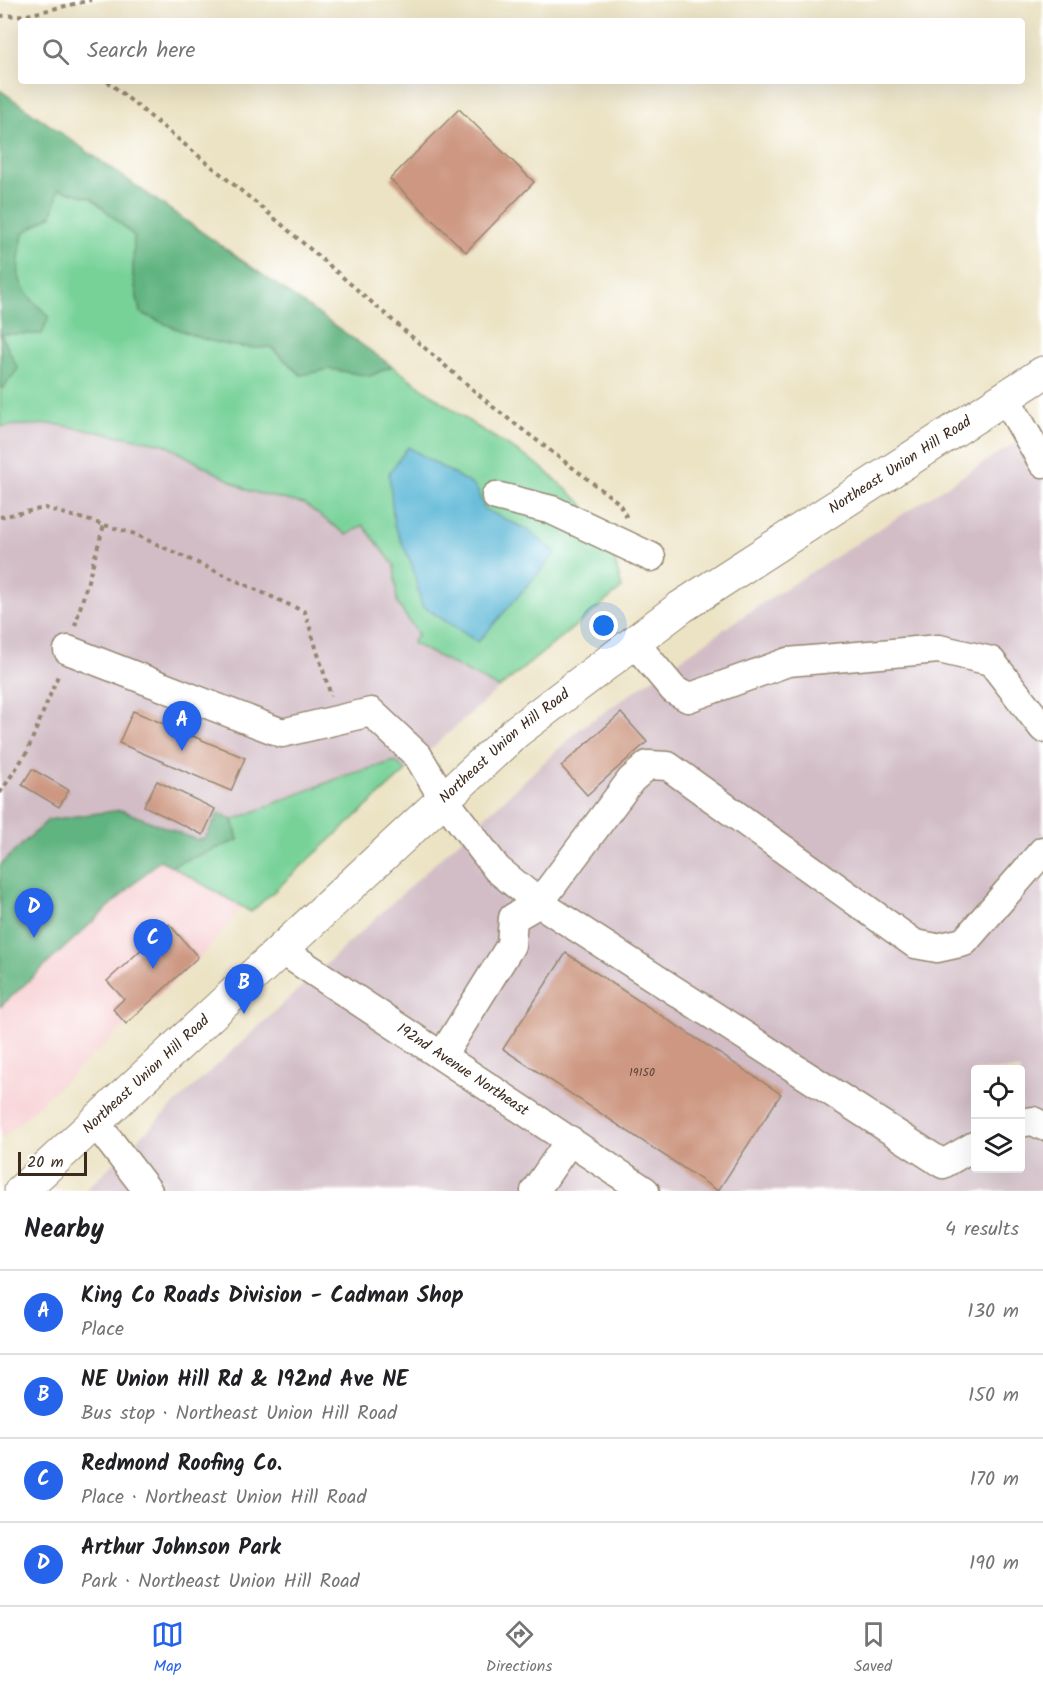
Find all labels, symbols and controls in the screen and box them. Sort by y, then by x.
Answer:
search box [18,18,1025,84]
text: Search here [87,34,195,69]
icon: search [39,35,72,68]
street label: Northeast Union Hill Road [824,410,977,521]
your location [589,611,618,640]
street label: Northeast Union Hill Road [434,683,575,810]
pin: A [162,702,201,751]
pin: D [15,888,54,938]
pin: C [134,920,172,969]
pin: B [224,964,264,1014]
street label: Northeast Union Hill Road [77,1009,216,1140]
street label: 192nd Avenue Northeast [392,1017,534,1123]
house number: 19150 [629,1063,655,1082]
map controls [971,1065,1025,1173]
button: locate [971,1065,1025,1119]
button: layers [971,1119,1025,1173]
scale bar [18,1149,87,1176]
text: 20 m [27,1150,63,1175]
text: Nearby [24,1209,104,1251]
text: 4 results [945,1214,1019,1246]
text: King Co Roads Division - Cadman Shop [81,1279,464,1314]
text: A [37,1296,50,1328]
text: 130 m [967,1296,1019,1328]
text: Place [81,1314,124,1346]
text: NE Union Hill Rd & 192nd Ave NE [81,1363,408,1398]
text: B [37,1380,50,1412]
text: 150 m [968,1380,1019,1412]
text: Bus stop · Northeast Union Hill Road [81,1398,397,1430]
text: Redmond Roofing Co. [81,1447,282,1482]
text: C [37,1464,50,1496]
text: 170 m [970,1464,1019,1496]
text: Place · Northeast Union Hill Road [81,1482,366,1514]
text: Arthur Johnson Park [81,1531,281,1566]
text: D [37,1548,50,1580]
text: 190 m [969,1548,1019,1580]
text: Park · Northeast Union Hill Road [81,1566,360,1598]
tab: Map [151,1618,184,1679]
tab: Directions [486,1618,552,1679]
tab: Saved [854,1618,892,1679]

